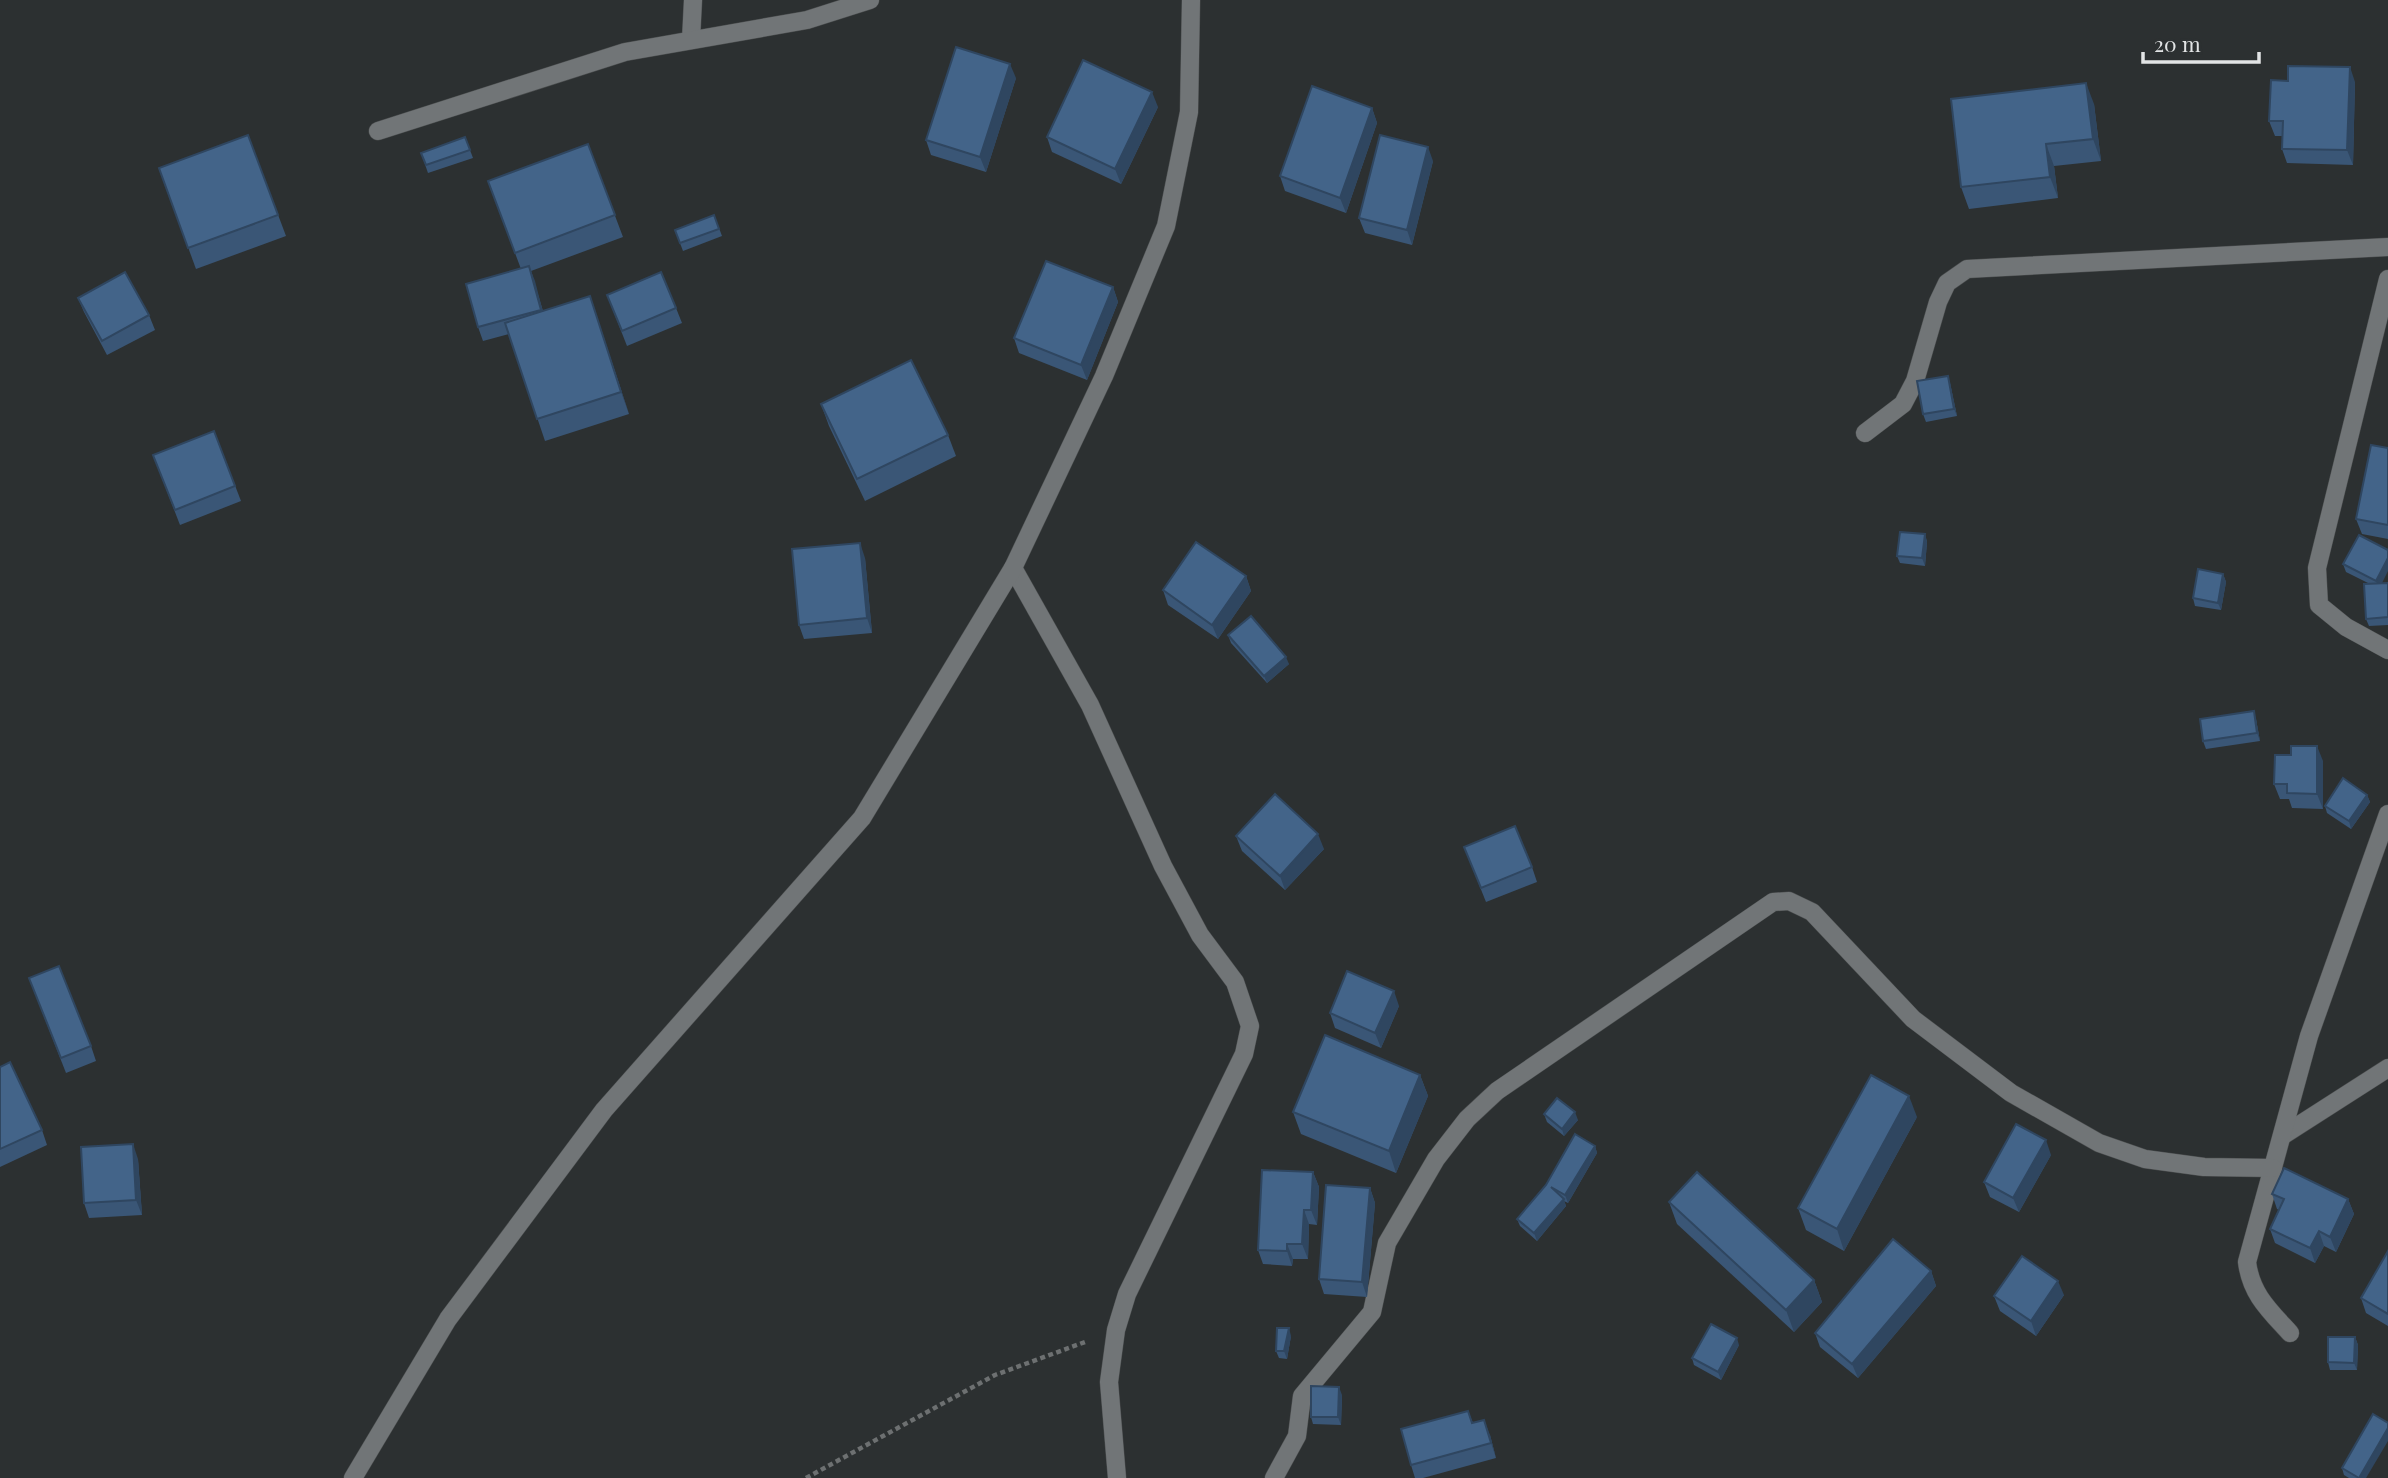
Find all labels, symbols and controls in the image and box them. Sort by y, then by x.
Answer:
scale bar [2143,21,2258,65]
text: 20 m [2154,29,2201,57]

